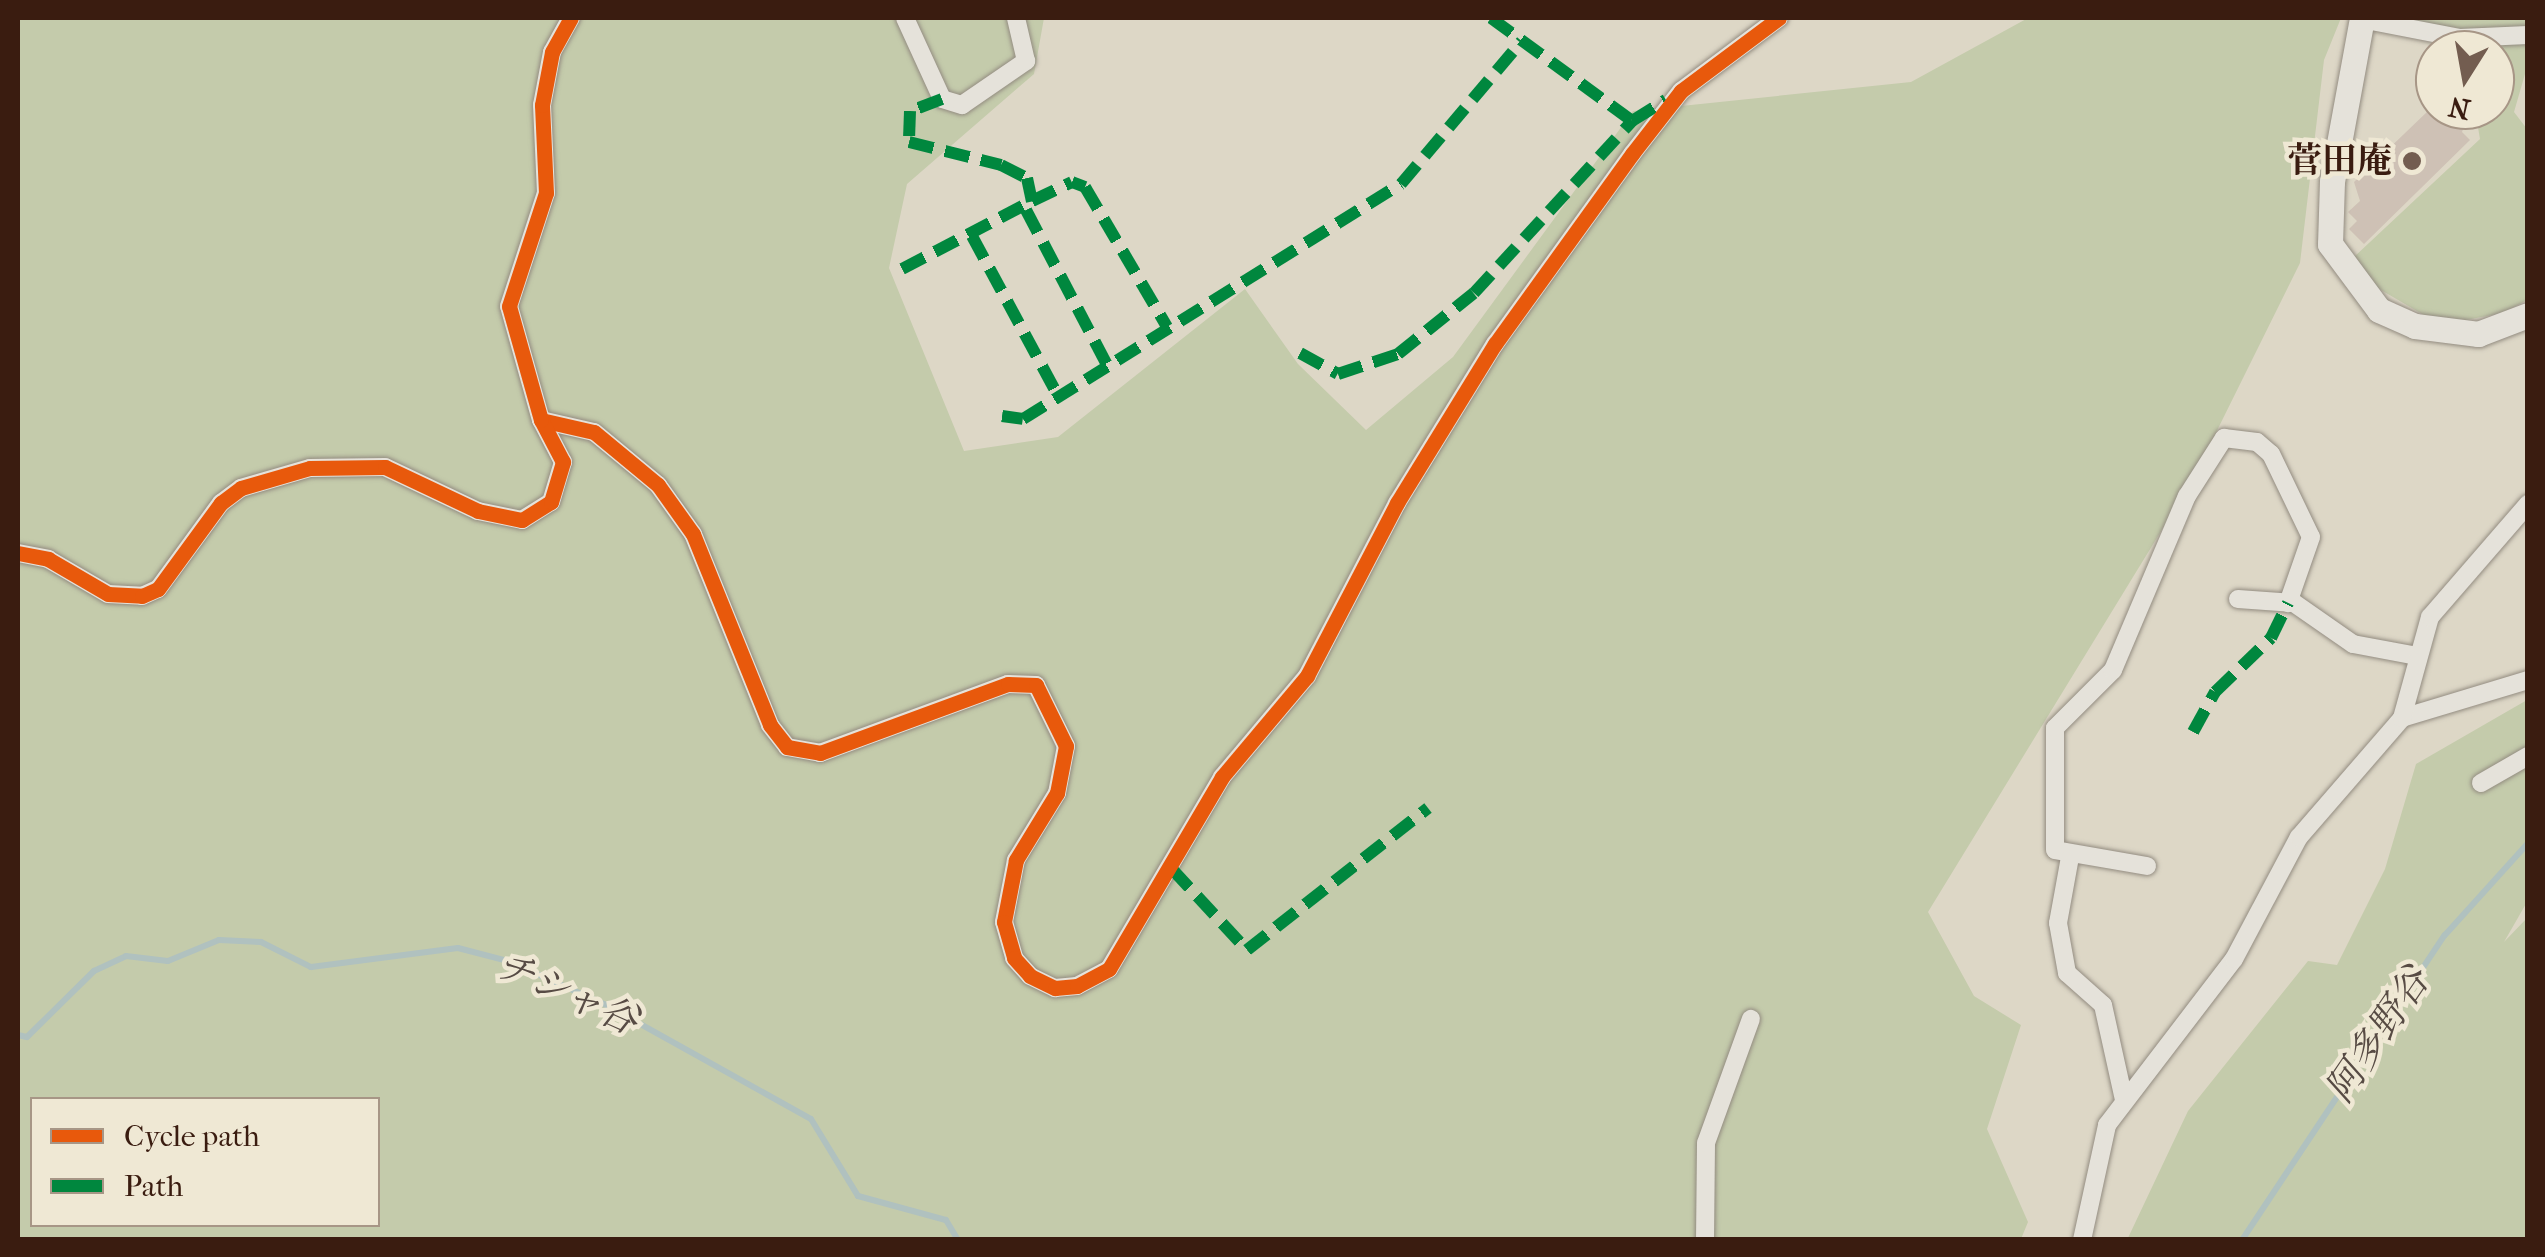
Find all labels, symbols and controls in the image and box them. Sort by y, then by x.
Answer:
north arrow [2415,30,2515,130]
text: N [2446,90,2473,126]
place label: 菅田庵 [2287,140,2392,182]
marker: 菅田庵 [2401,150,2423,172]
water label: チシャ谷 [488,941,646,1045]
water label: 阿多野谷 [2317,959,2439,1111]
legend [30,1097,380,1227]
text: Cycle path [124,1119,260,1154]
text: Path [124,1169,183,1204]

